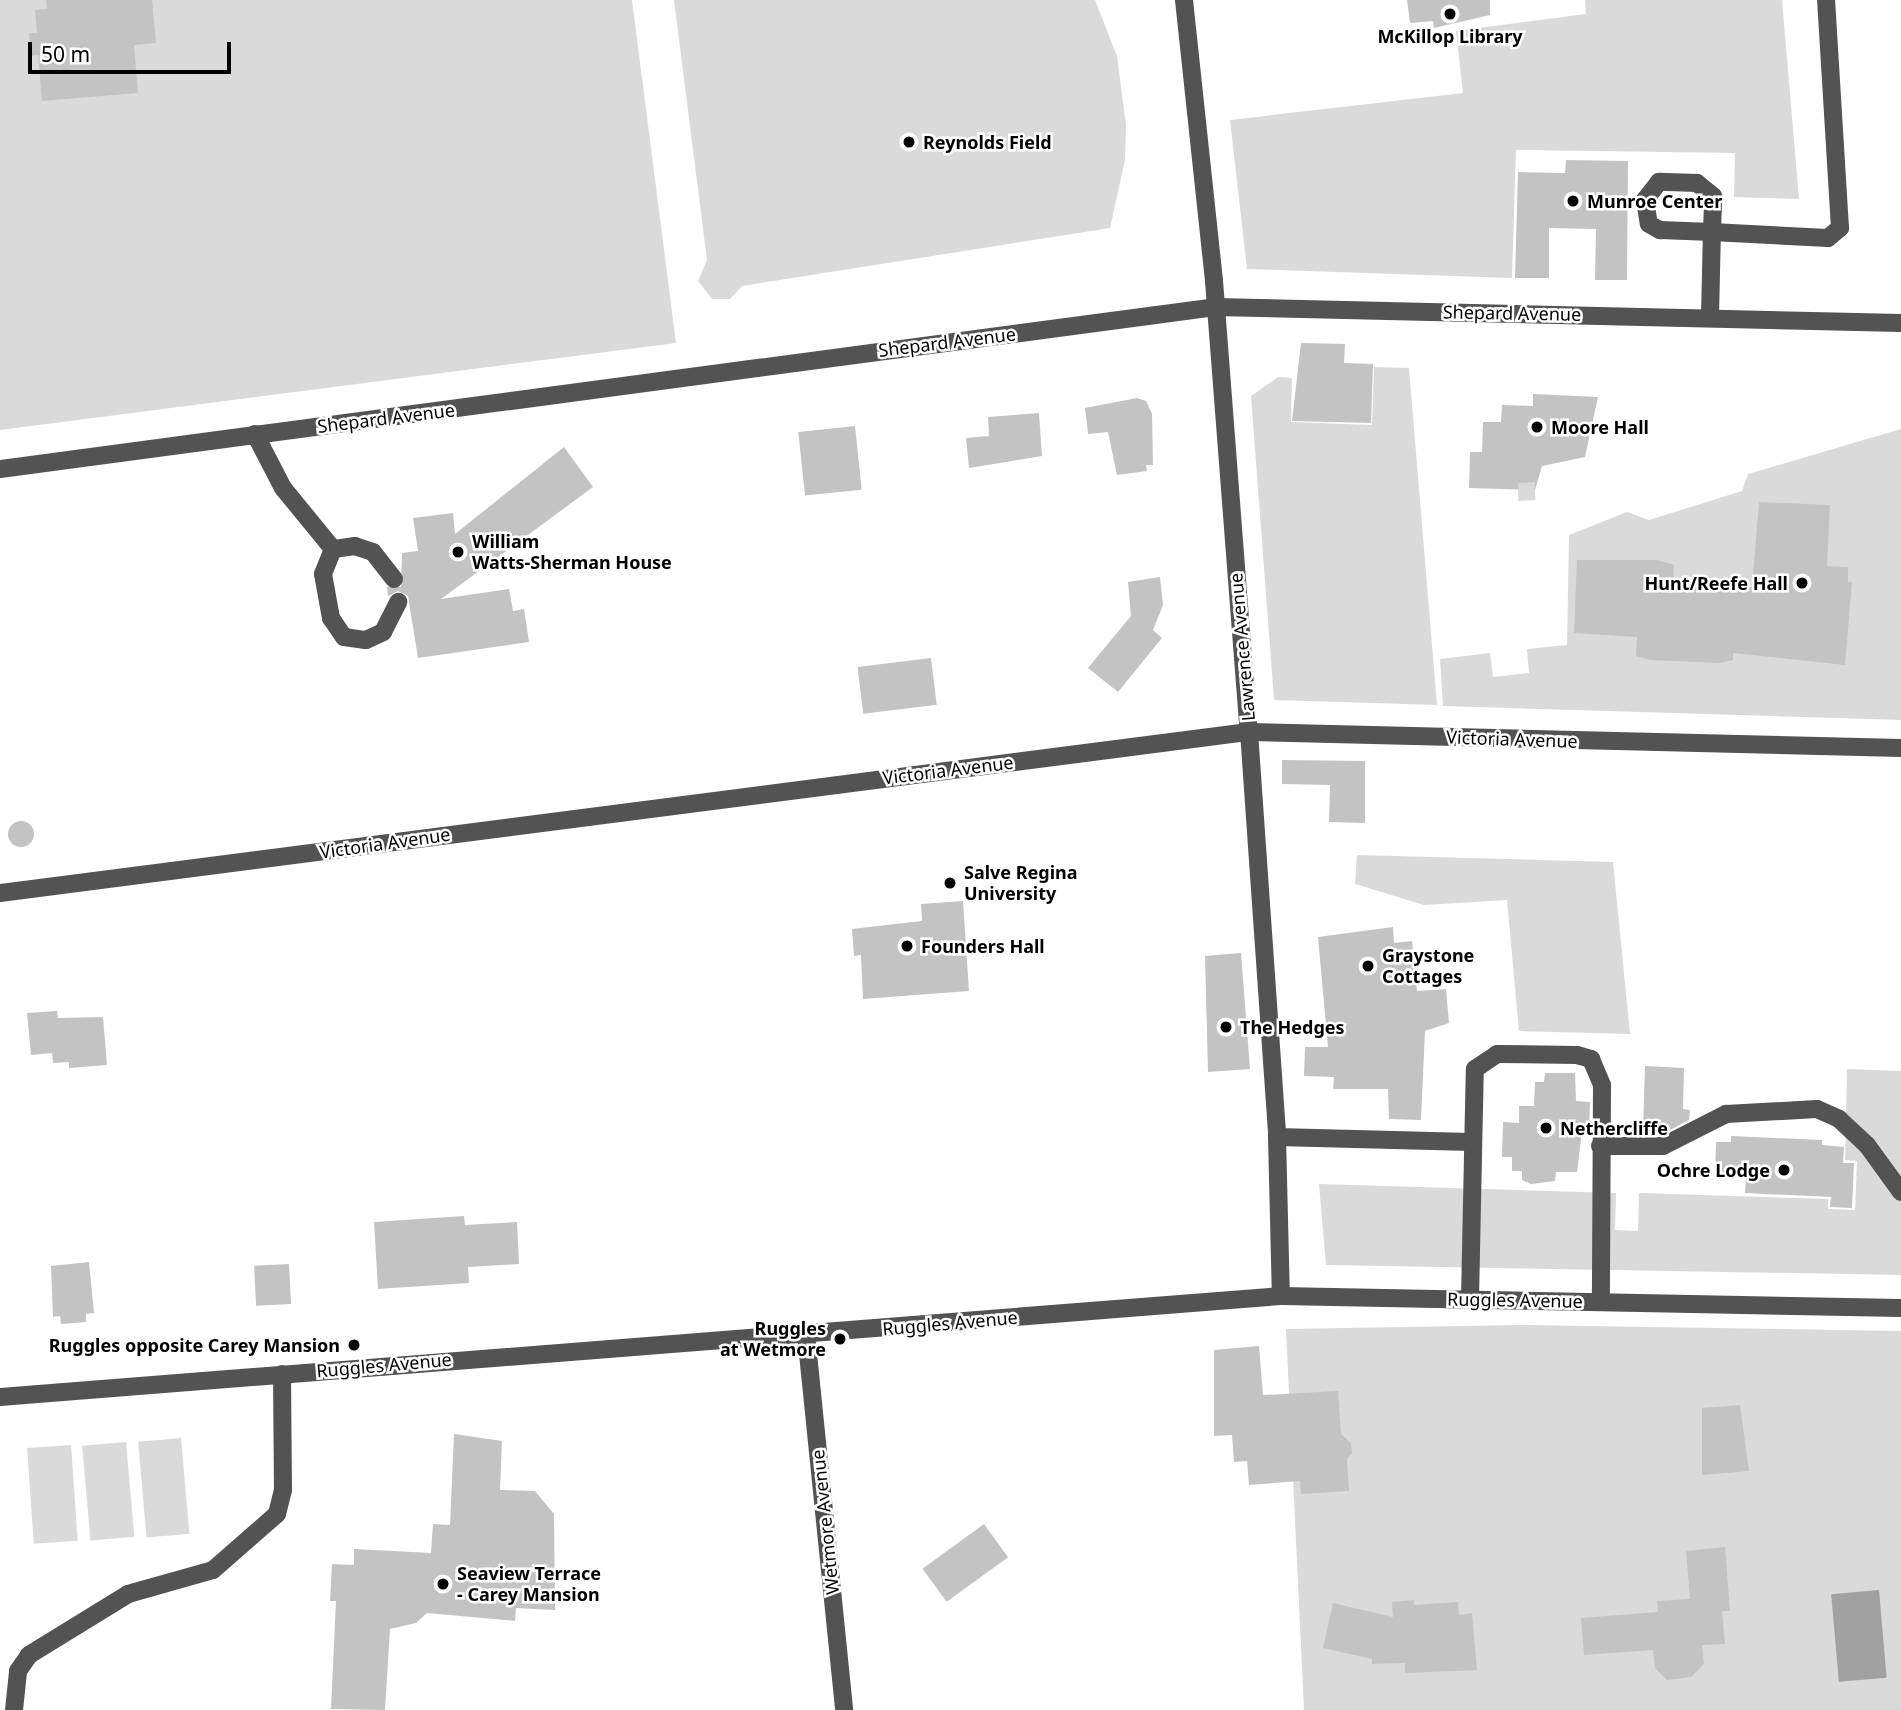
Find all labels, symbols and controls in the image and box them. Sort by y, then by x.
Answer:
marker: McKillop Library [1442,6,1458,22]
place label: McKillop Library [1377,25,1523,47]
scale bar [32,28,234,72]
text: 50 m [41,40,90,68]
place label: Reynolds Field [923,131,1052,153]
marker: Reynolds Field [901,134,917,150]
place label: Munroe Center [1587,190,1722,212]
marker: Munroe Center [1565,193,1581,209]
street label: Shepard Avenue [1443,301,1581,325]
street label: Shepard Avenue [877,323,1017,361]
street label: Shepard Avenue [316,399,456,437]
place label: Moore Hall [1551,416,1649,438]
marker: Moore Hall [1529,419,1545,435]
place label: William Watts-Sherman House [472,531,672,574]
marker: William Watts-Sherman House [450,544,466,560]
street label: Lawrence Avenue [1225,572,1259,722]
place label: Hunt/Reefe Hall [1645,572,1788,594]
marker: Hunt/Reefe Hall [1794,575,1810,591]
street label: Victoria Avenue [1446,726,1578,752]
street label: Victoria Avenue [881,751,1015,789]
street label: Victoria Avenue [318,823,452,863]
place label: Salve Regina University [964,862,1078,904]
marker: Salve Regina University [942,875,958,891]
place label: Founders Hall [921,935,1045,957]
marker: Founders Hall [899,938,915,954]
place label: Graystone Cottages [1382,945,1474,988]
marker: Graystone Cottages [1360,958,1376,974]
place label: The Hedges [1240,1016,1345,1038]
marker: The Hedges [1218,1019,1234,1035]
place label: Nethercliffe [1560,1117,1668,1139]
marker: Nethercliffe [1538,1120,1554,1136]
place label: Ochre Lodge [1657,1159,1770,1181]
marker: Ochre Lodge [1776,1162,1792,1178]
street label: Ruggles Avenue [1447,1288,1583,1312]
street label: Ruggles Avenue [881,1306,1019,1340]
place label: Ruggles at Wetmore [720,1318,826,1360]
marker: Ruggles at Wetmore [832,1331,848,1347]
place label: Ruggles opposite Carey Mansion [49,1334,340,1356]
marker: Ruggles opposite Carey Mansion [346,1337,362,1353]
street label: Ruggles Avenue [315,1348,453,1382]
street label: Wetmore Avenue [807,1448,843,1596]
place label: Seaview Terrace - Carey Mansion [457,1563,601,1606]
marker: Seaview Terrace - Carey Mansion [435,1576,451,1592]

